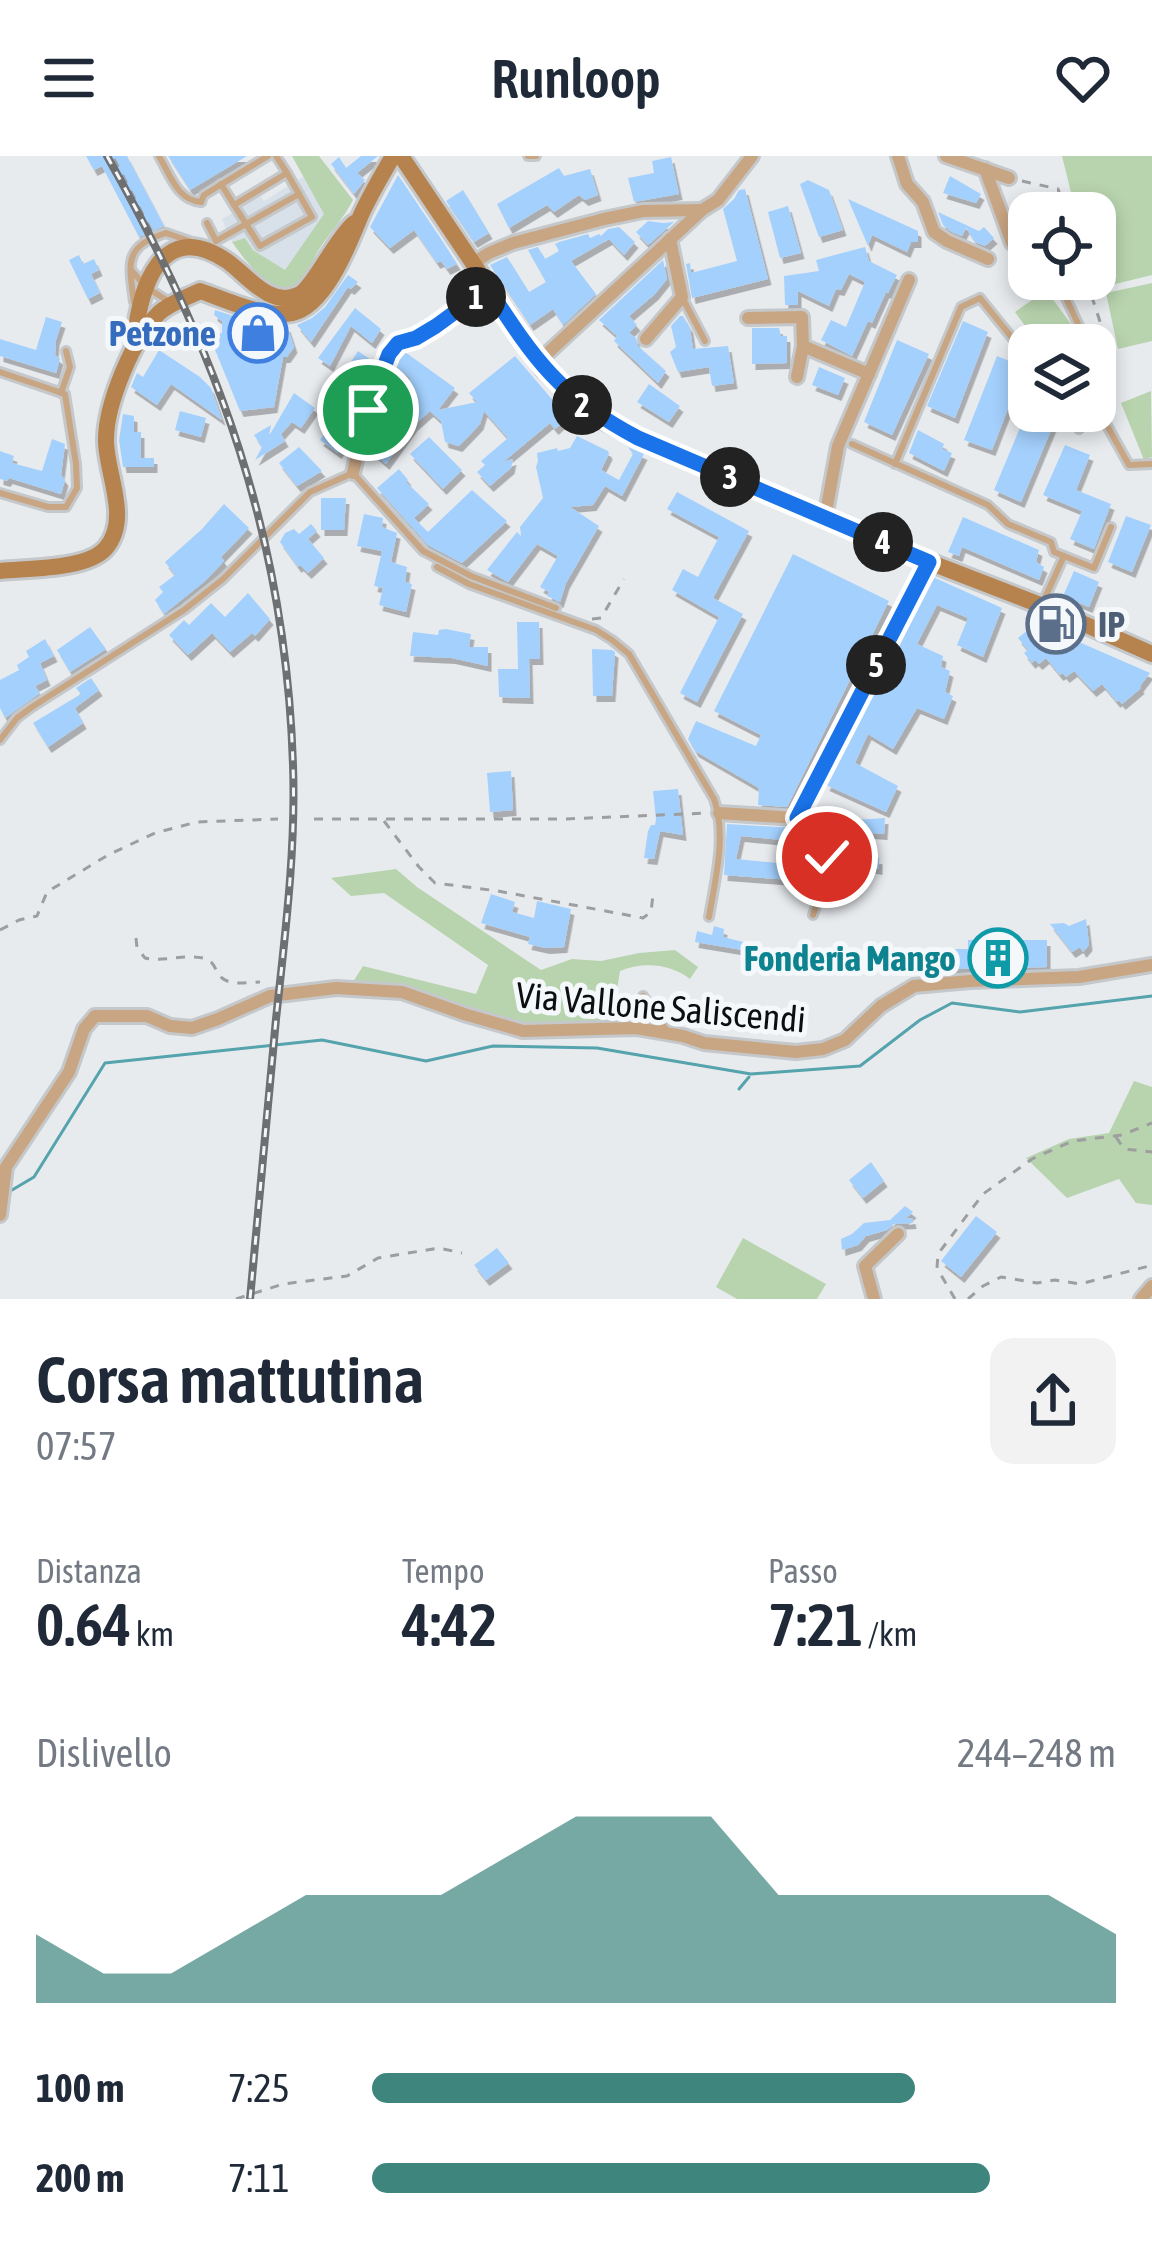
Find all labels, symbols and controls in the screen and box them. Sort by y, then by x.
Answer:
icon: menu [36,45,102,111]
icon: heart [1050,45,1116,111]
text: Runloop [491,48,661,109]
map controls [1008,192,1116,432]
button: locate [1008,192,1116,300]
pin: 1 [446,267,506,327]
text: 1 [468,278,484,316]
shop icon: Petzone [227,302,289,364]
place label: Petzone [109,312,216,354]
button: layers [1008,324,1116,432]
pin [317,359,419,461]
pin: 2 [552,375,612,435]
icon: arrive [335,377,401,443]
text: 2 [574,386,590,424]
pin: 3 [700,447,760,507]
text: 3 [722,458,738,496]
pin: 4 [853,512,913,572]
text: 4 [875,523,891,561]
fuel station icon: IP [1025,593,1087,655]
place label: IP [1098,603,1125,645]
pin: 5 [846,635,906,695]
text: 5 [868,646,884,684]
pin [776,806,878,908]
icon: check [794,824,860,890]
building icon: Fonderia Mango [967,927,1029,989]
place label: Fonderia Mango [744,937,956,979]
street label: Via Vallone Saliscendi [515,973,807,1041]
button: share [990,1338,1116,1464]
text: Corsa mattutina [36,1341,424,1417]
text: 07:57 [36,1424,116,1468]
text: Distanza [36,1552,142,1590]
text: Tempo [402,1552,484,1590]
text: Passo [768,1552,838,1590]
text: 0.64 [36,1590,131,1659]
text: 4:42 [402,1590,497,1659]
text: 7:21 [768,1590,863,1659]
text: km [131,1615,174,1653]
text: /km [863,1615,917,1653]
text: Dislivello [36,1731,172,1775]
text: 244–248 m [957,1731,1116,1775]
text: 100 m [36,2066,124,2110]
text: 7:25 [228,2066,290,2110]
text: 200 m [36,2156,124,2200]
text: 7:11 [228,2156,290,2200]

